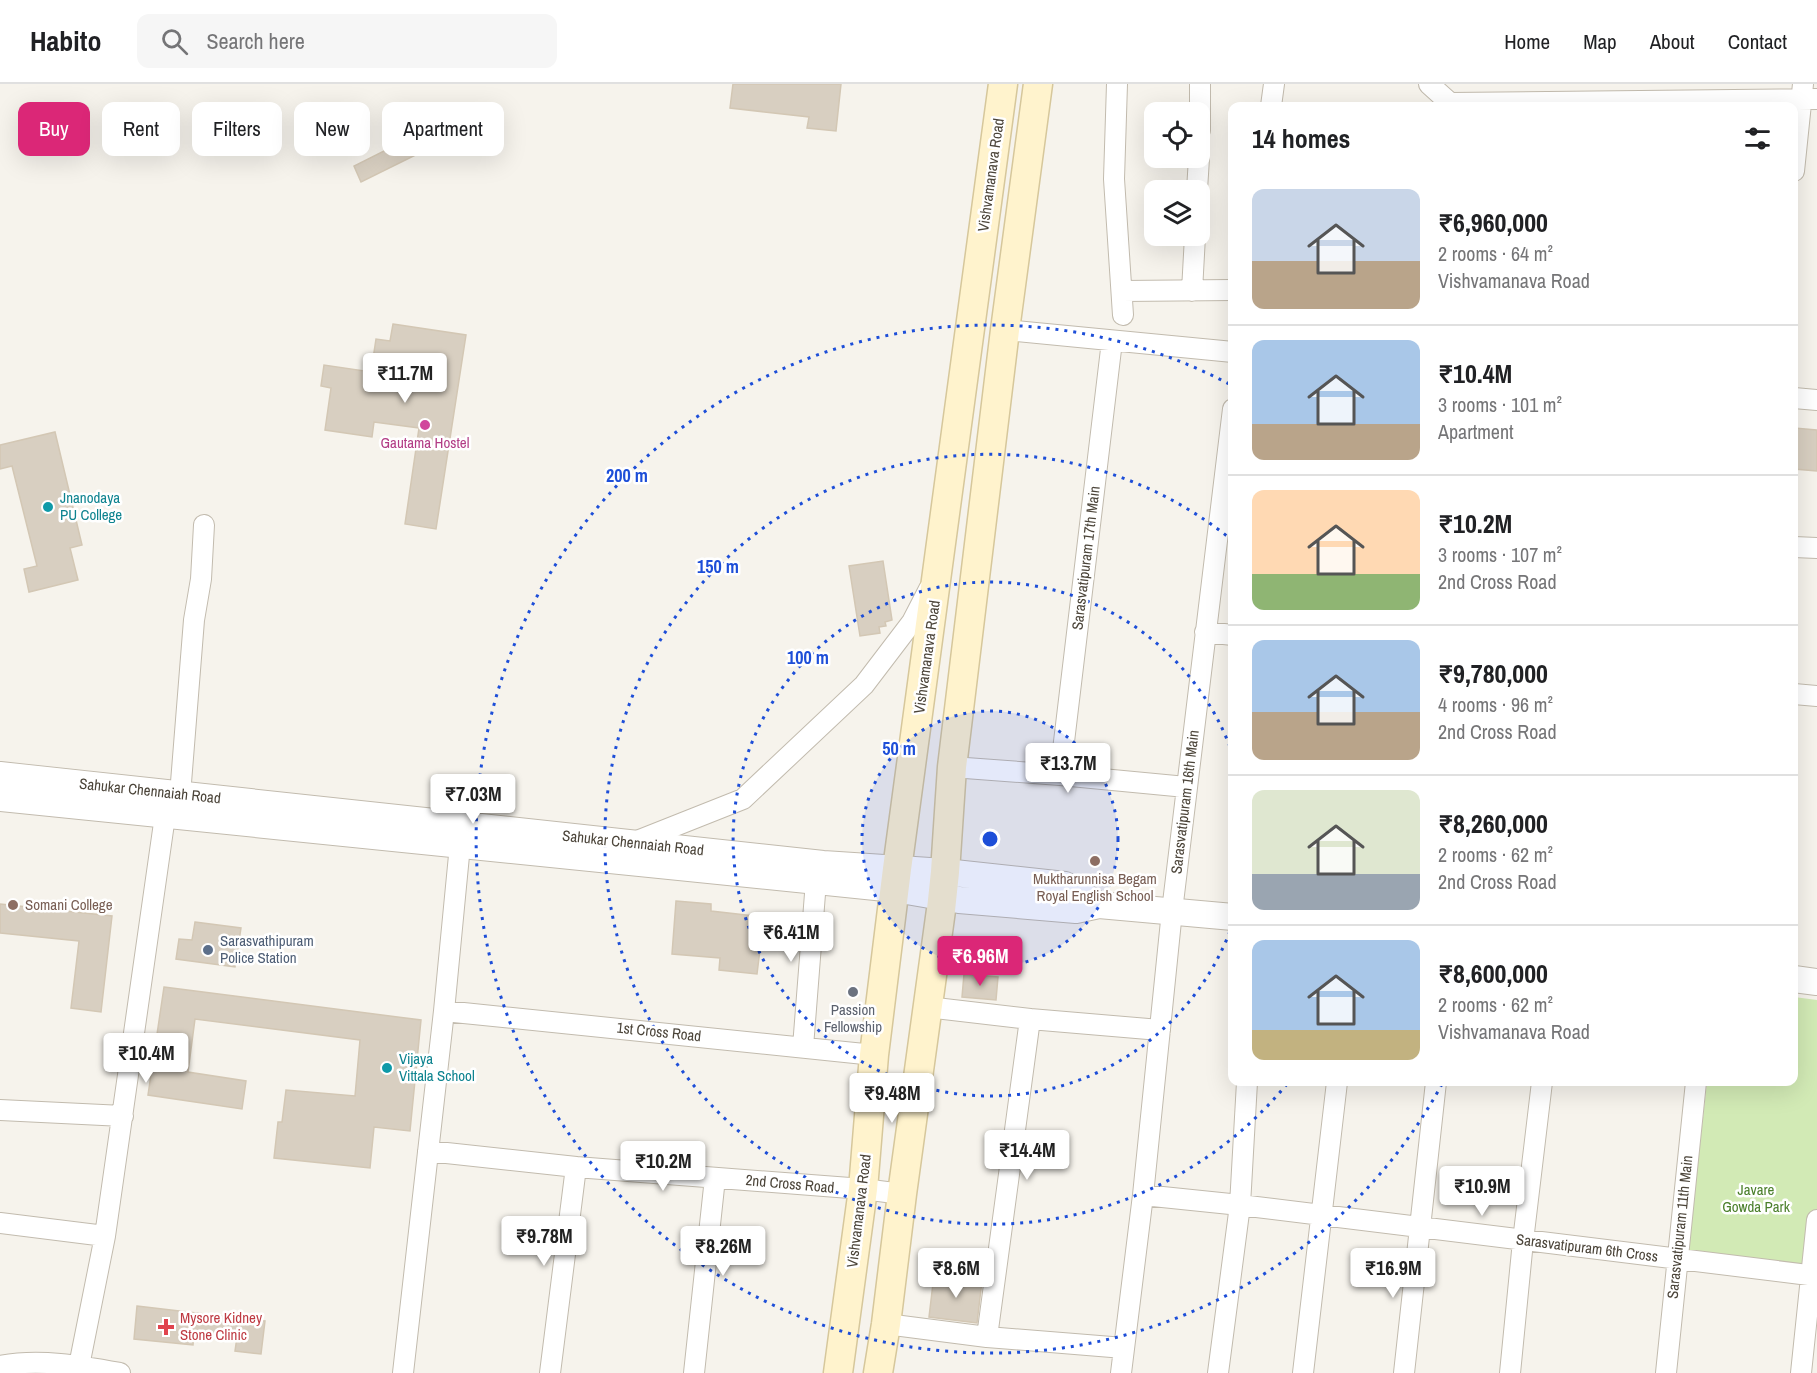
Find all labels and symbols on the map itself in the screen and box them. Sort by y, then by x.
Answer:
street label: Vishvamanava Road [972,117,1009,233]
pin: ₹11.7M [356,353,454,404]
marker: Gautama Hostel [418,418,432,432]
place label: Gautama Hostel [381,432,469,453]
text: 200 m [606,463,648,488]
street label: Sarasvatipuram 17th Main [1066,485,1105,631]
place label: Jnanodaya PU College [60,487,122,525]
marker: Jnanodaya PU College [41,500,55,514]
text: 150 m [697,554,739,579]
street label: Vishvamanava Road [908,599,945,715]
text: 100 m [787,645,829,670]
street label: Sarasvatipuram 16th Main [1165,729,1204,875]
text: 50 m [882,736,916,761]
pin: ₹13.7M [1019,743,1117,794]
street label: Sahukar Chennaiah Road [78,773,222,808]
pin: ₹7.03M [424,774,522,825]
street label: Sahukar Chennaiah Road [561,825,705,860]
centre of rings [980,829,1000,849]
marker: Muktharunnisa Begam Royal English School [1088,854,1102,868]
place label: Muktharunnisa Begam Royal English School [1033,868,1157,906]
place label: Somani College [25,894,113,915]
marker: Somani College [6,898,20,912]
pin: ₹6.41M [742,912,840,963]
place label: Sarasvathipuram Police Station [220,930,314,968]
pin: ₹6.96M [931,936,1029,987]
marker: Sarasvathipuram Police Station [201,943,215,957]
marker: Passion Fellowship [846,985,860,999]
place label: Passion Fellowship [824,999,882,1037]
street label: 1st Cross Road [616,1017,702,1046]
pin: ₹10.4M [97,1033,195,1084]
place label: Vijaya Vittala School [399,1048,475,1086]
marker: Vijaya Vittala School [380,1061,394,1075]
pin: ₹9.48M [843,1073,941,1124]
pin: ₹14.4M [978,1130,1076,1181]
pin: ₹10.2M [614,1141,712,1192]
street label: Vishvamanava Road [841,1153,876,1269]
street label: Sarasvatipuram 11th Main [1662,1154,1697,1300]
pin: ₹10.9M [1433,1166,1531,1217]
street label: 2nd Cross Road [745,1169,835,1198]
park label: Javare Gowda Park [1722,1179,1791,1217]
pin: ₹9.78M [495,1216,593,1267]
pin: ₹8.26M [674,1226,772,1277]
street label: Sarasvatipuram 6th Cross [1515,1228,1659,1267]
pin: ₹8.6M [914,1248,998,1299]
pin: ₹16.9M [1344,1248,1442,1299]
place label: Mysore Kidney Stone Clinic [180,1307,263,1345]
marker: Mysore Kidney Stone Clinic [157,1318,175,1336]

